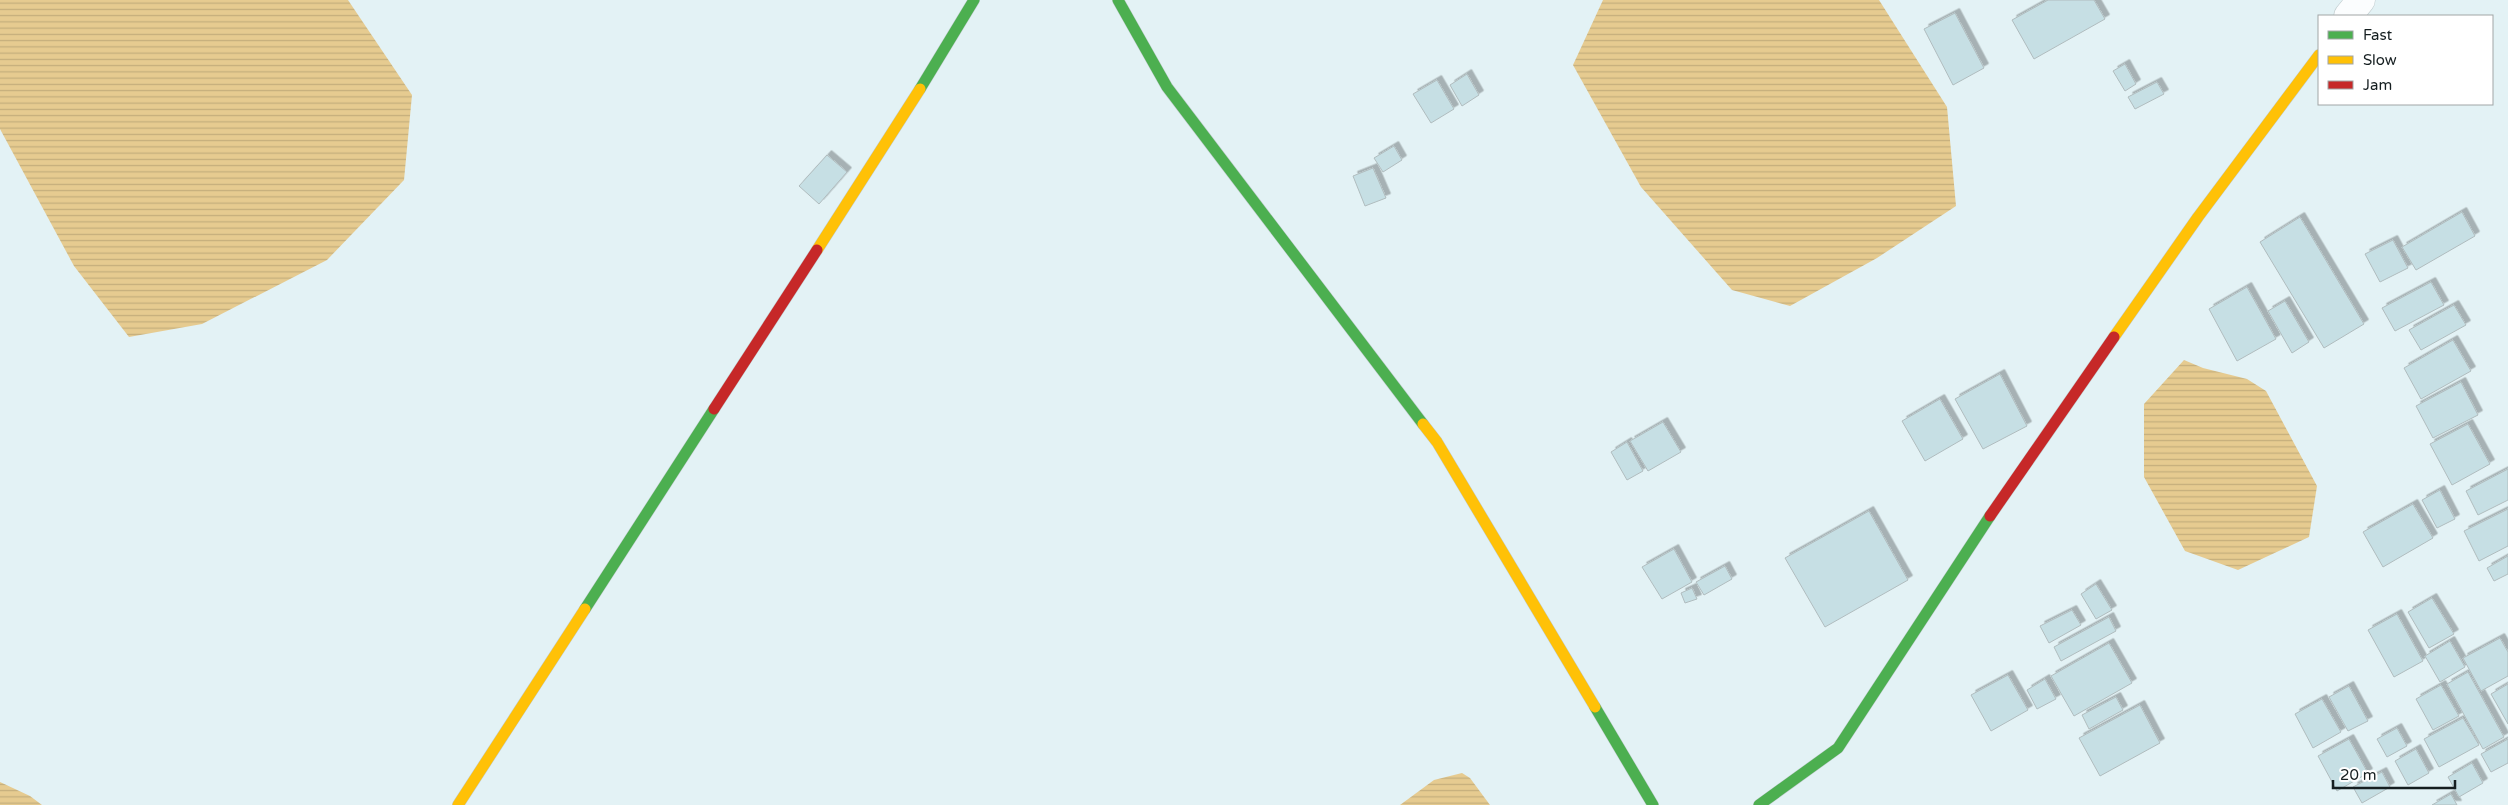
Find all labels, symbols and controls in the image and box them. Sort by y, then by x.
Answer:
legend [2318,15,2493,105]
text: Fast [2363,26,2393,44]
text: Slow [2363,51,2397,69]
text: Jam [2363,76,2392,94]
scale bar [2333,758,2456,790]
text: 20 m [2340,766,2377,784]

